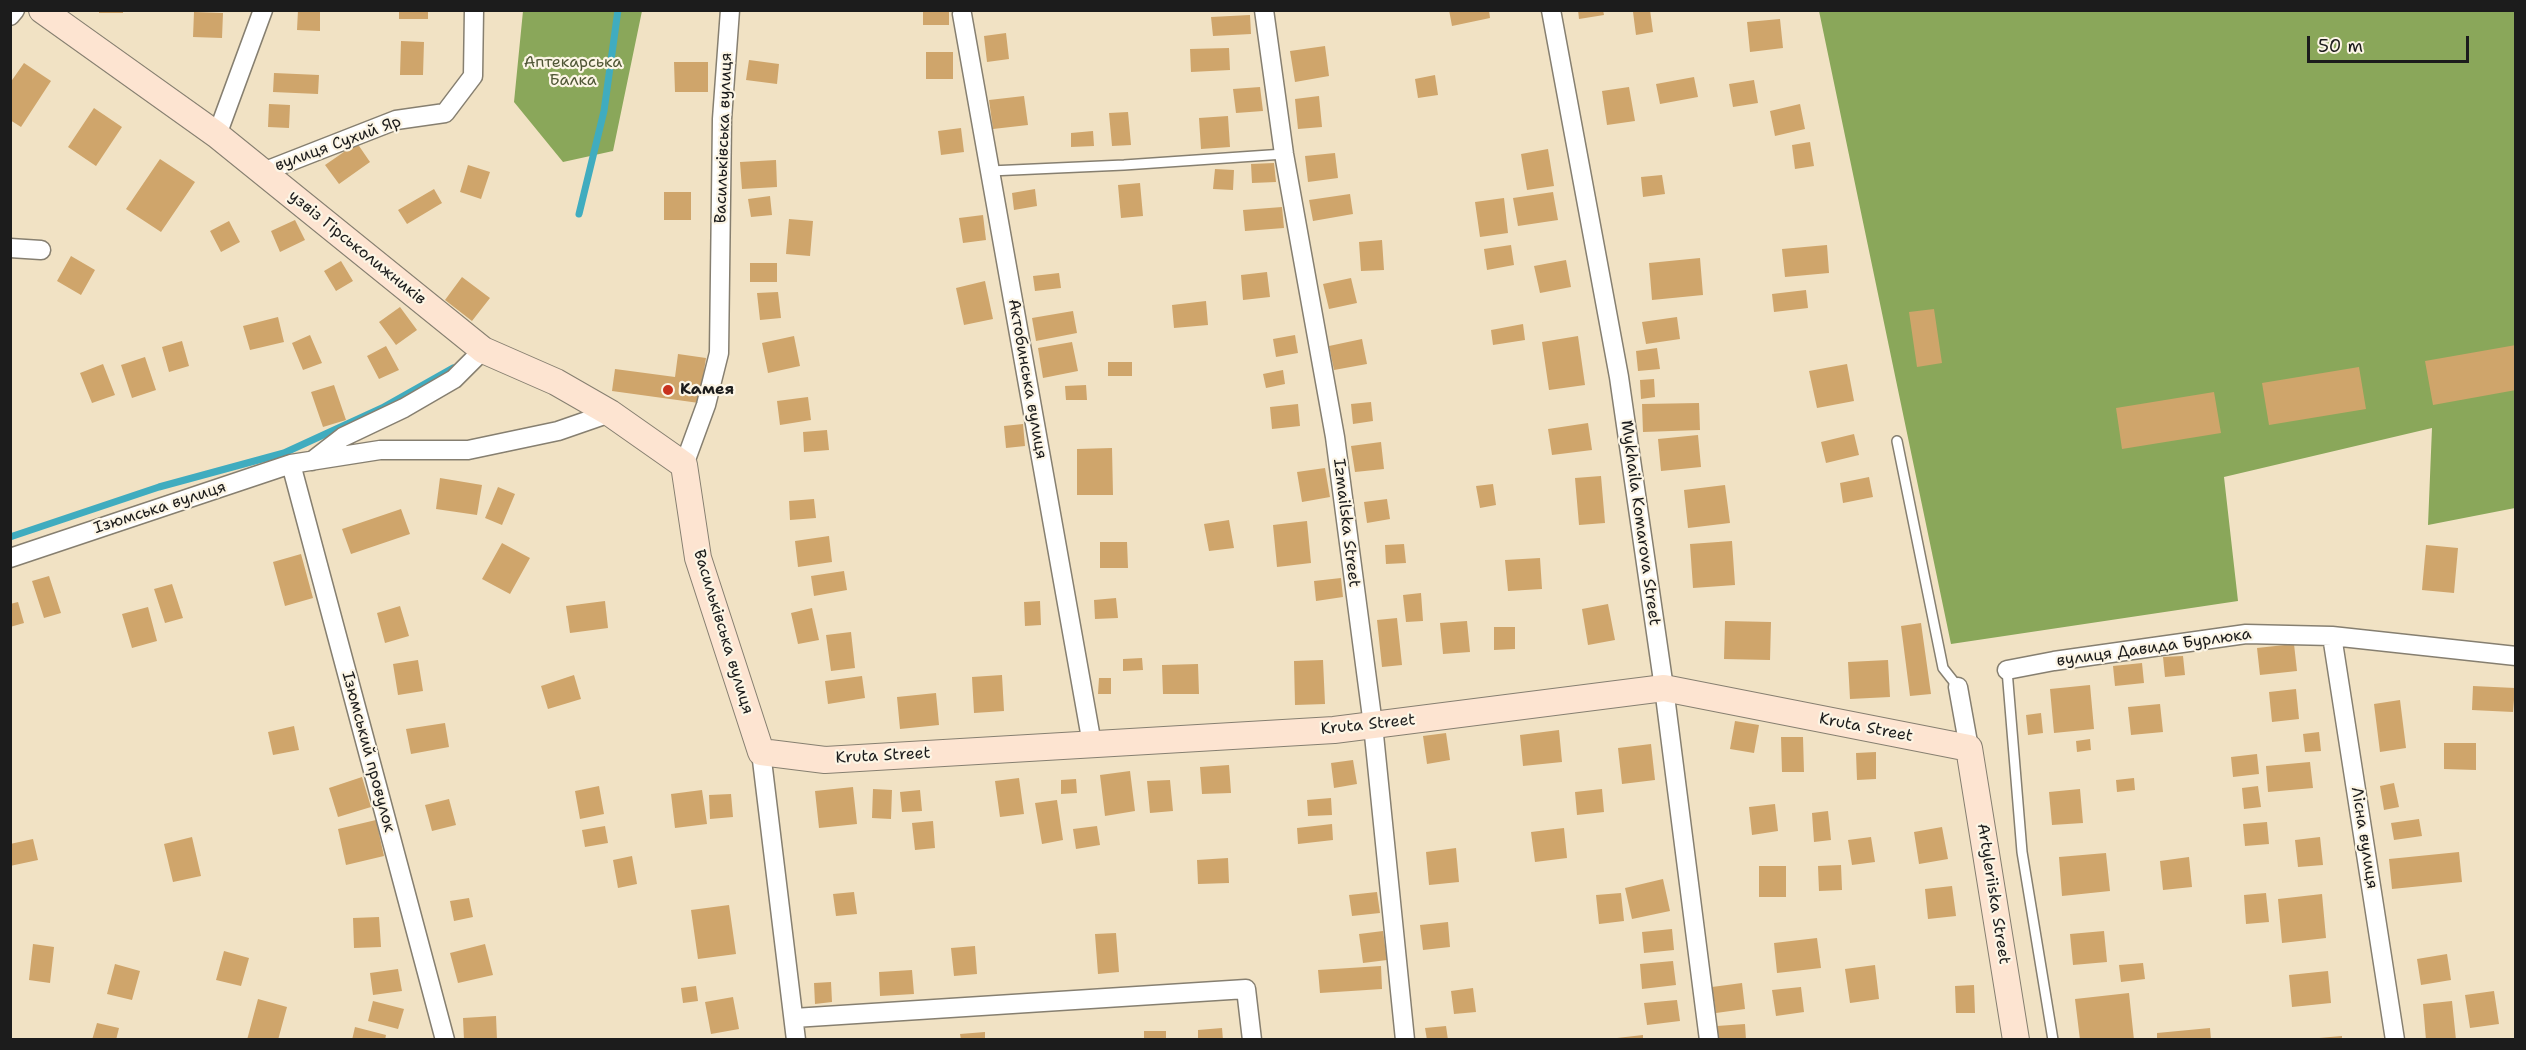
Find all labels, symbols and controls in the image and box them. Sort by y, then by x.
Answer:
scale bar [2310,24,2472,62]
text: 50 m [2318,34,2363,58]
street label: Васильківська вулиця [711,52,737,224]
park label: Аптекарська Балка [524,53,622,91]
street label: вулиця Сухий Яр [272,112,404,176]
street label: узвіз Гірськолижників [284,187,430,309]
street label: Актобинська вулиця [1003,297,1051,461]
place label: Камея [680,380,734,400]
marker: Камея [661,383,675,397]
street label: Mykhaila Komarova Street [1616,419,1664,627]
street label: Izmailska Street [1329,458,1363,588]
street label: Ізюмська вулиця [92,478,228,538]
street label: Васильківська вулиця [689,548,757,716]
street label: вулиця Давида Бурлюка [2055,625,2253,671]
street label: Ізюмський провулок [337,670,399,834]
street label: Kruta Street [1320,710,1416,740]
street label: Kruta Street [1818,710,1914,746]
street label: Kruta Street [835,744,931,768]
street label: Лісна вулиця [2346,786,2382,890]
street label: Artyleriiska Street [1972,822,2014,966]

